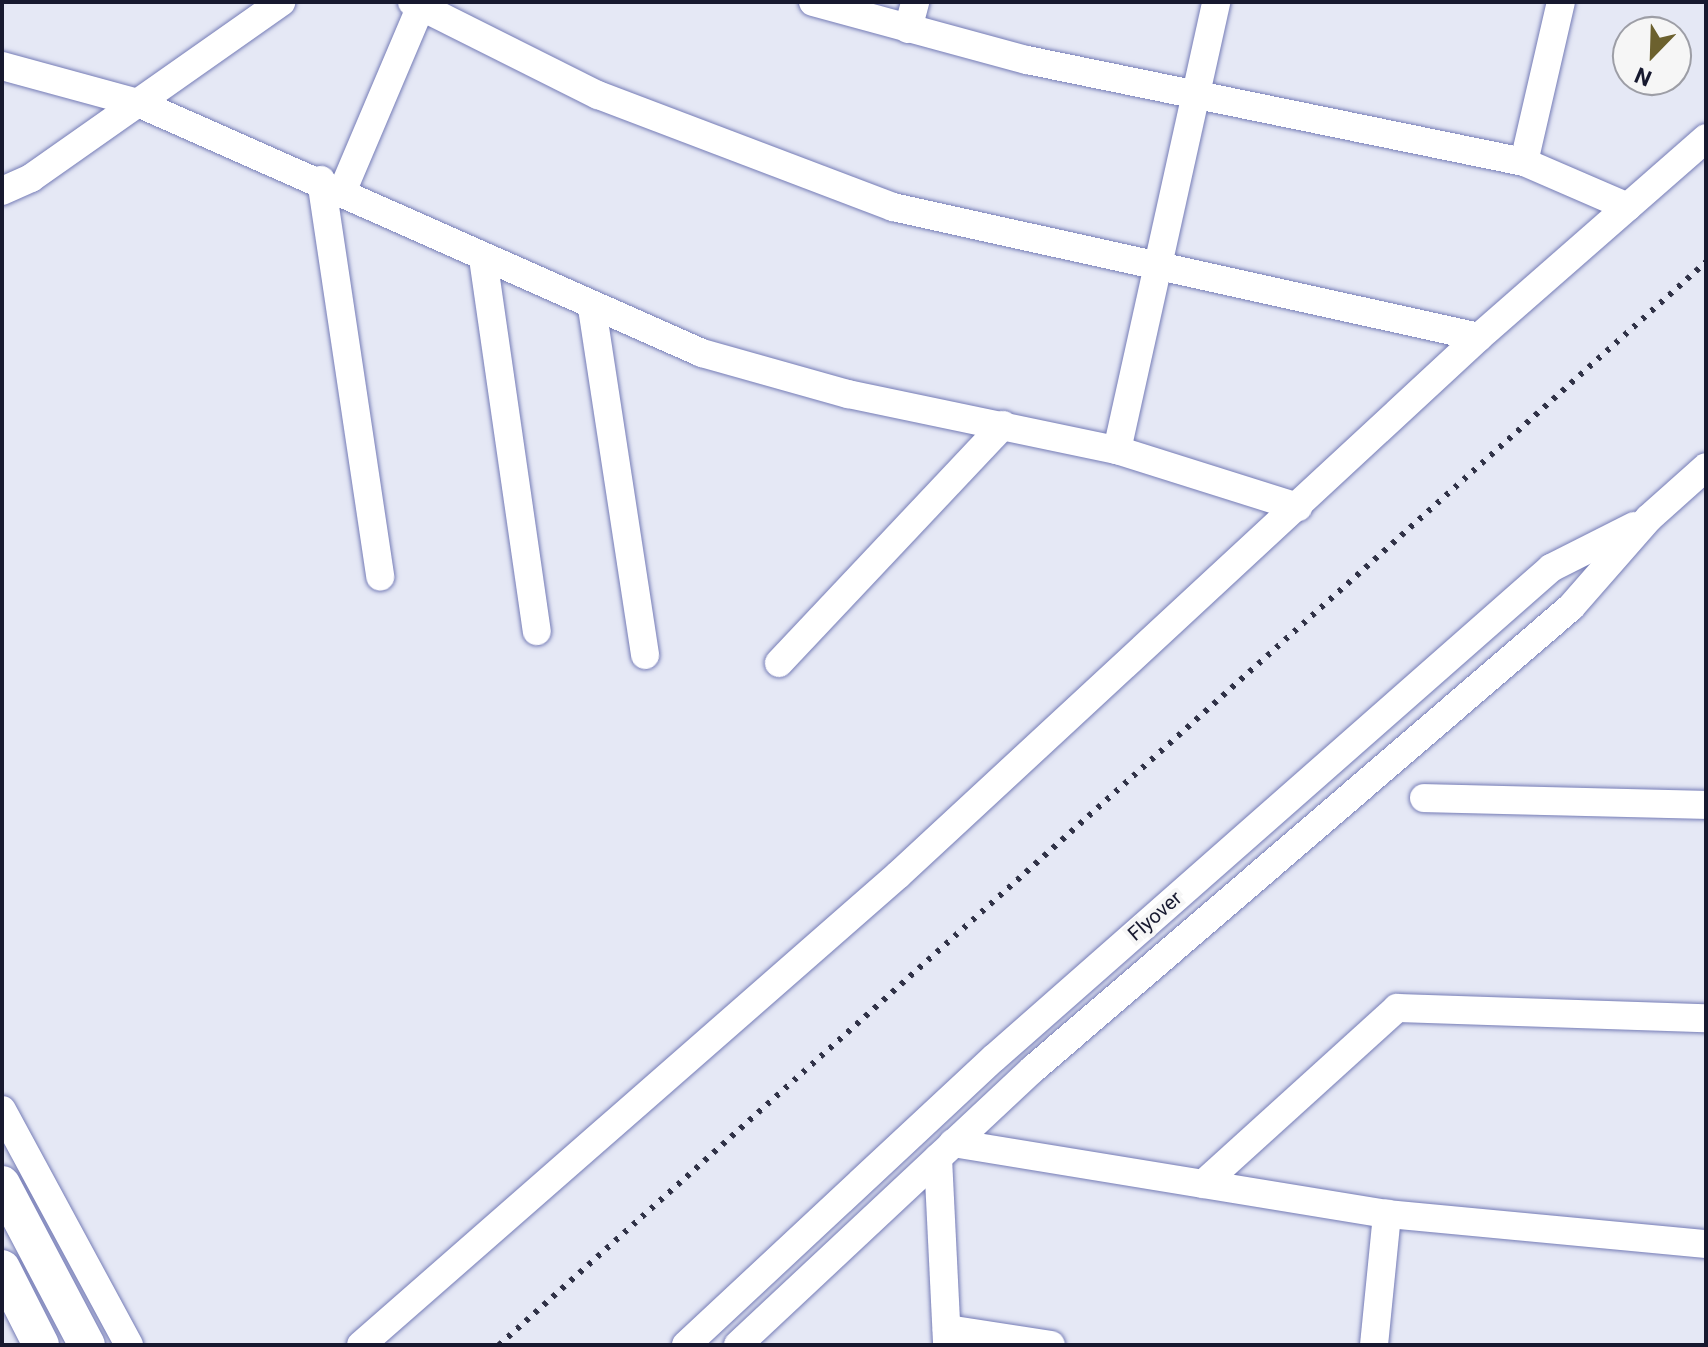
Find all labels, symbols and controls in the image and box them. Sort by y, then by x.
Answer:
north arrow [1612,16,1692,96]
text: N [1631,62,1655,91]
street label: Flyover [1123,886,1187,946]

